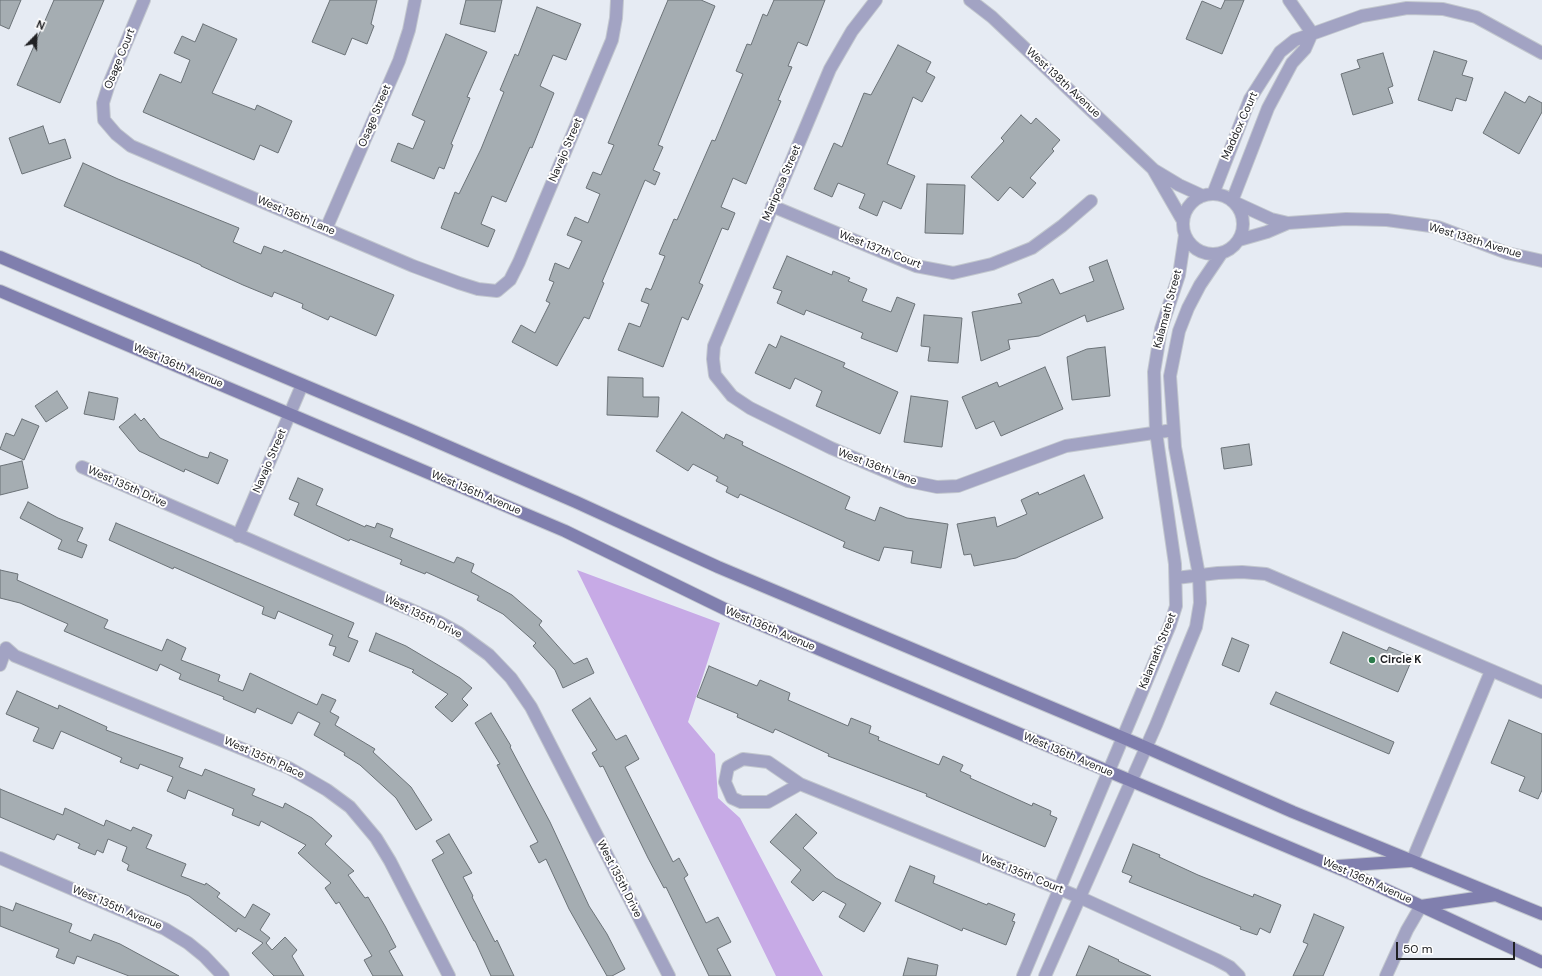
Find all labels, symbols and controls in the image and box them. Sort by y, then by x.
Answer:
north arrow [16,16,56,56]
text: N [34,17,47,33]
street label: Osage Court [102,27,138,91]
street label: West 138th Avenue [1023,45,1103,121]
street label: Osage Street [356,83,394,149]
street label: Maddox Court [1219,90,1261,162]
street label: Navajo Street [547,116,585,184]
street label: Mariposa Street [760,143,804,223]
street label: West 136th Lane [255,194,337,238]
street label: West 138th Avenue [1427,221,1523,261]
street label: West 137th Court [837,228,923,272]
street label: Kalamath Street [1151,268,1185,350]
street label: West 136th Avenue [131,341,225,391]
street label: Navajo Street [251,427,289,495]
street label: West 136th Lane [836,446,918,488]
street label: West 135th Drive [85,464,169,510]
street label: West 136th Avenue [429,468,523,518]
street label: West 135th Drive [382,592,464,642]
street label: West 136th Avenue [723,604,817,654]
street label: Kalamath Street [1137,611,1179,691]
place label: Circle K [1380,653,1422,667]
marker: Circle K [1367,655,1377,665]
street label: West 136th Avenue [1021,730,1115,780]
street label: West 135th Place [222,734,306,782]
street label: West 135th Drive [594,838,644,920]
street label: West 135th Court [979,851,1065,897]
street label: West 136th Avenue [1320,855,1414,907]
street label: West 135th Avenue [70,883,164,933]
scale bar [1398,934,1517,960]
text: 50 m [1403,941,1432,957]

